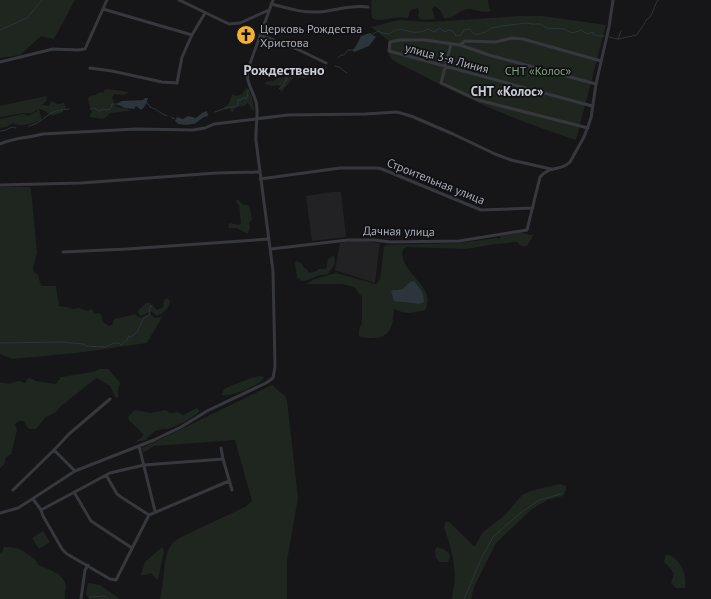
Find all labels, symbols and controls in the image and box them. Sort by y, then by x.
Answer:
place label: Церковь Рождества Христова [260,21,362,50]
church icon: Церковь Рождества Христова [235,24,257,46]
street label: улица 3-я Линия [403,40,491,76]
district label: Рождествено [243,61,325,79]
park label: СНТ «Колос» [505,63,572,78]
district label: СНТ «Колос» [471,83,543,100]
street label: Строительная улица [385,155,487,207]
street label: Дачная улица [363,223,435,239]

